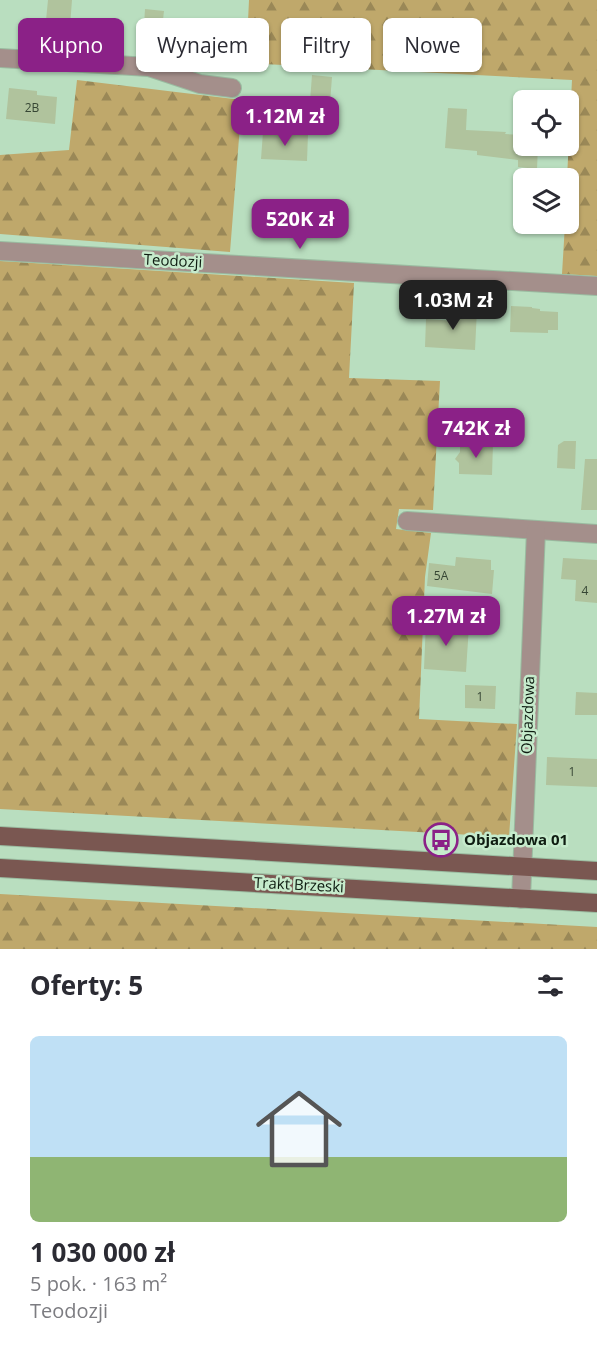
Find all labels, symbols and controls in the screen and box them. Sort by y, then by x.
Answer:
chip: Kupno [18,18,124,72]
chip: Wynajem [136,18,269,72]
chip: Filtry [281,18,371,72]
chip: Nowe [383,18,482,72]
map controls [513,90,579,234]
button: locate [513,90,579,156]
pin: 1.12M zł [223,96,347,147]
house number: 2B [25,99,40,116]
text: 1.12M zł [245,102,325,129]
button: layers [513,168,579,234]
pin: 520K zł [245,199,355,250]
text: 520K zł [266,205,334,232]
street label: Teodozji [143,248,203,272]
pin: 1.03M zł [391,280,515,331]
text: 1.03M zł [413,286,493,313]
pin: 742K zł [421,408,531,459]
text: 742K zł [442,414,510,441]
house number: 5A [434,567,449,584]
house number: 4 [582,582,589,599]
pin: 1.27M zł [384,596,508,647]
text: 1.27M zł [406,602,486,629]
street label: Objazdowa [516,676,538,754]
house number: 1 [477,688,483,705]
house number: 1 [569,763,575,780]
bus stop icon: Objazdowa 01 [423,822,459,858]
place label: Objazdowa 01 [464,829,568,849]
street label: Trakt Brzeski [254,872,344,896]
text: Oferty: 5 [30,967,143,1003]
icon: filters [534,969,567,1002]
icon: home [245,1075,353,1183]
text: 1 030 000 zł [30,1234,175,1270]
text: 5 pok. · 163 m² [30,1270,167,1297]
text: Teodozji [30,1297,108,1324]

